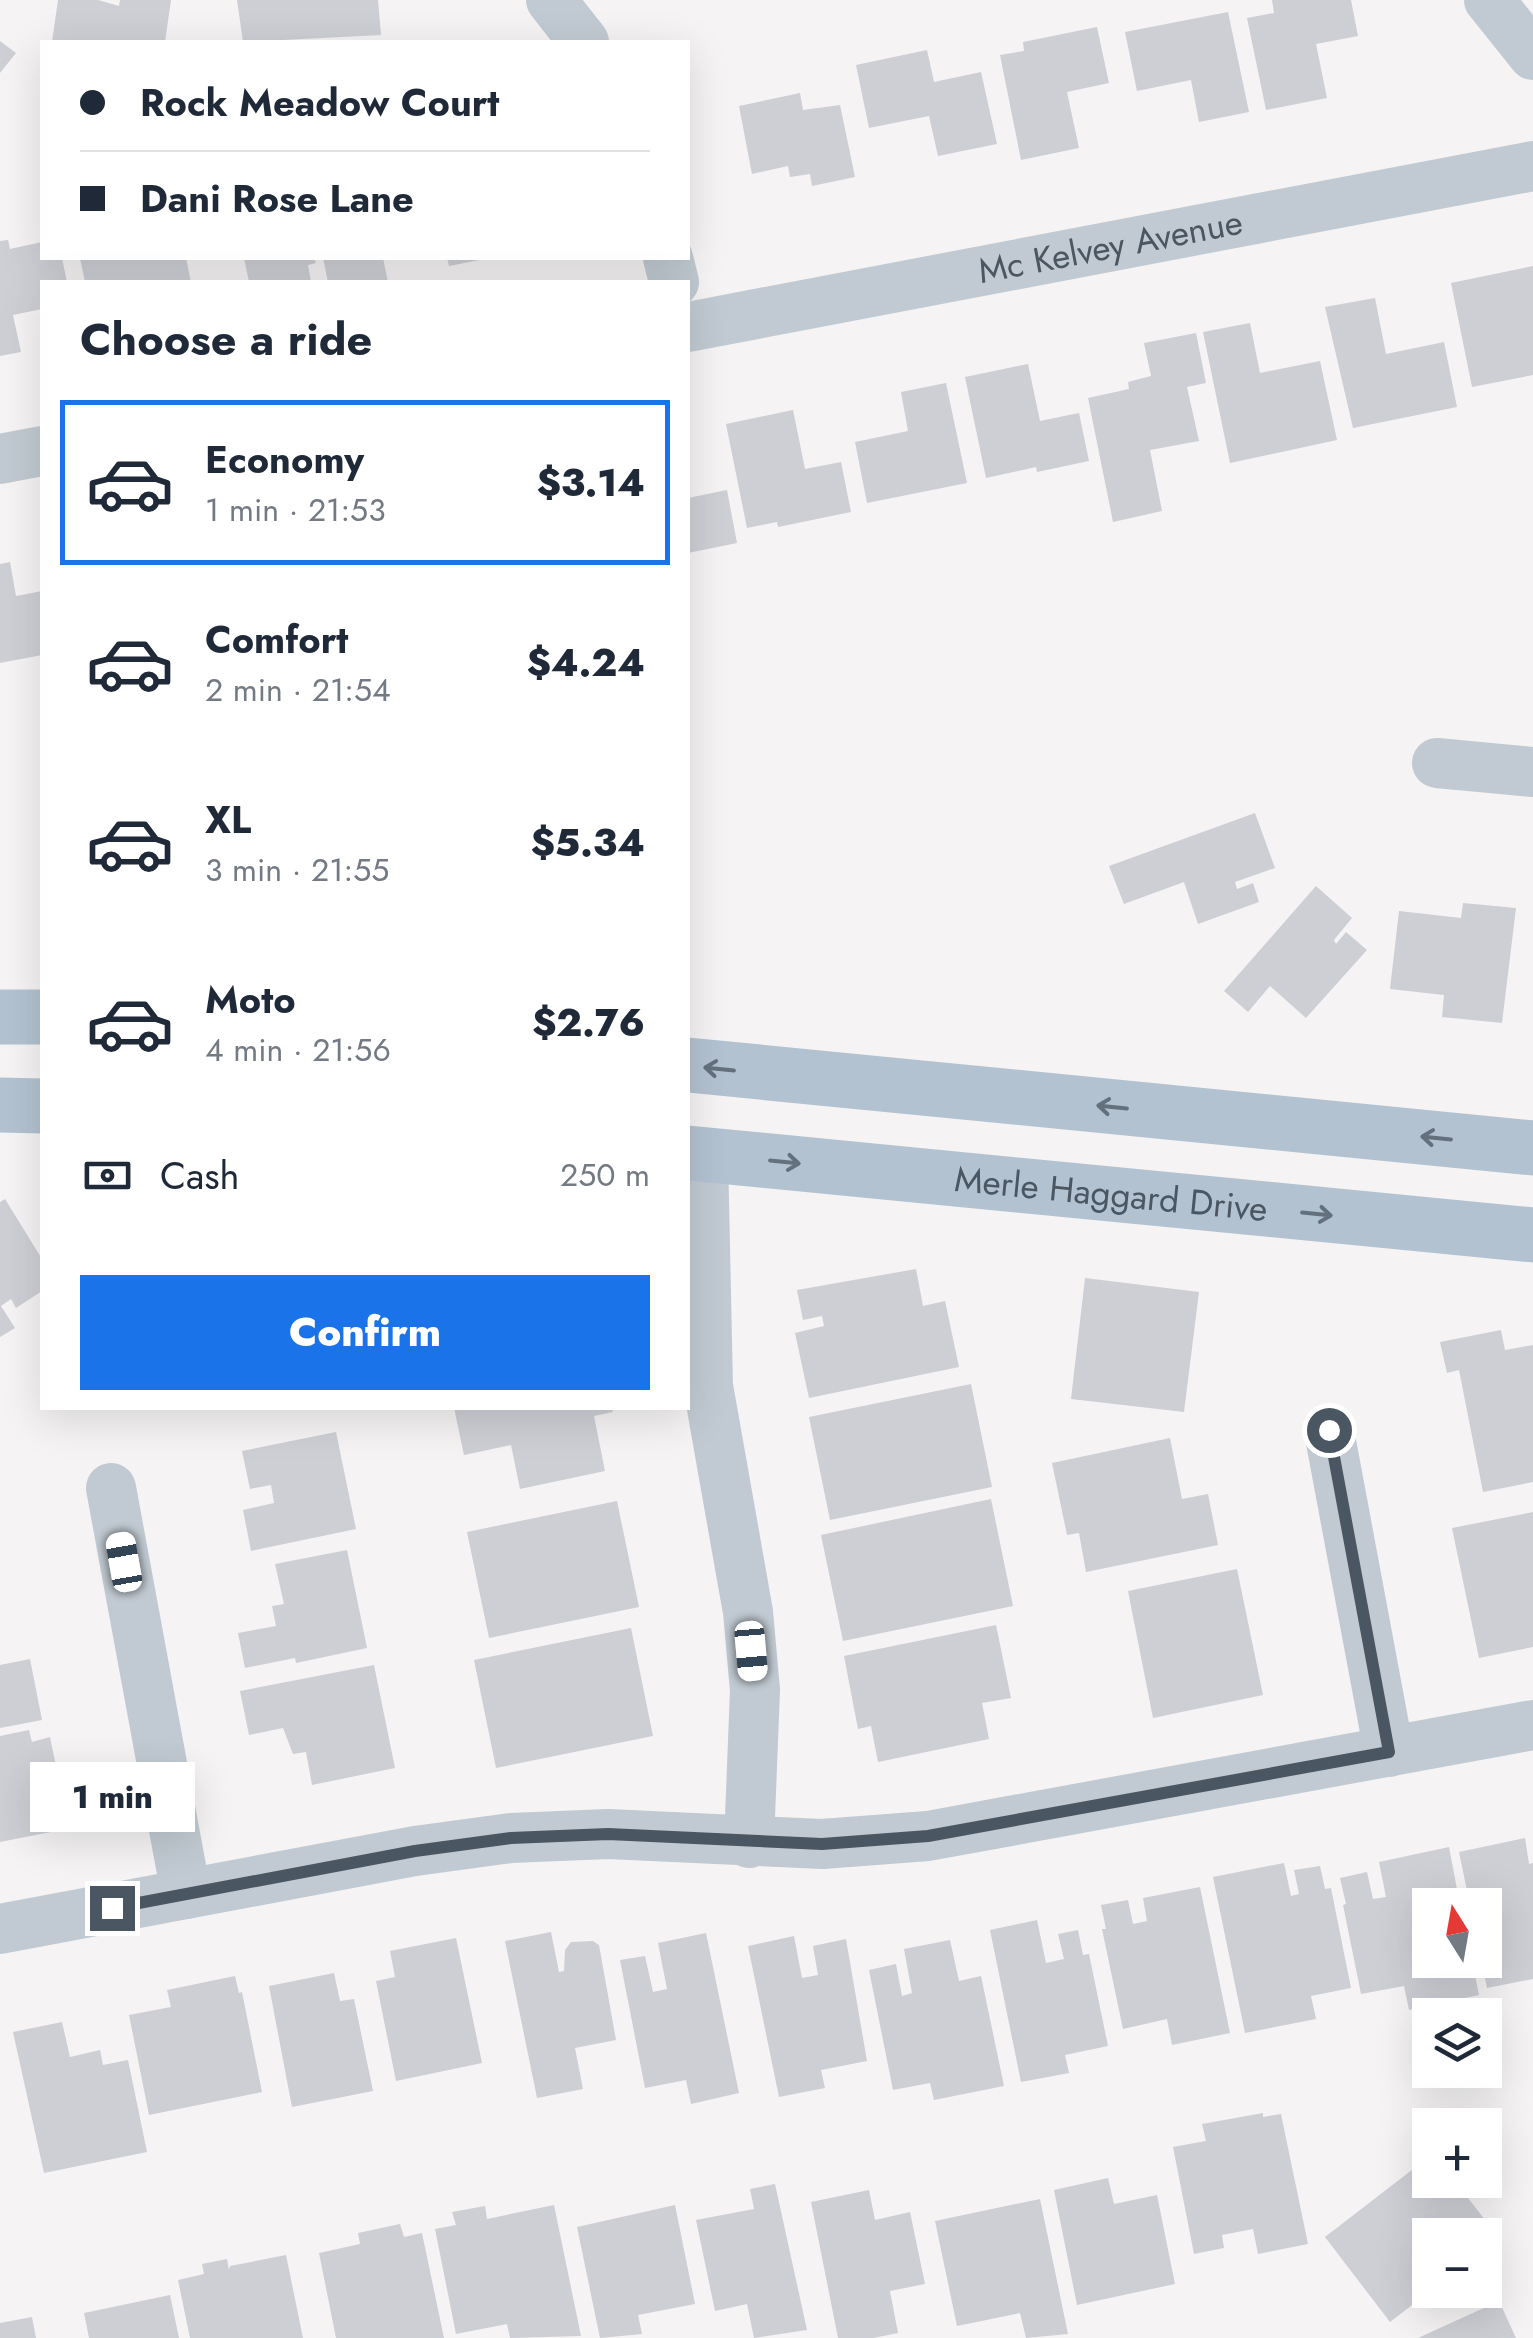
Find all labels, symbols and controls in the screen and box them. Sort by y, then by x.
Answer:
text: Rock Meadow Court [140,75,499,130]
text: Dani Rose Lane [140,171,414,226]
street label: Mc Kelvey Avenue [974,197,1247,296]
text: Choose a ride [80,307,372,372]
text: Economy [205,432,364,487]
icon: car [85,438,175,528]
text: $3.14 [537,455,645,510]
text: 1 min · 21:53 [205,487,386,533]
text: Comfort [205,612,348,667]
icon: car [85,618,175,708]
text: $4.24 [527,635,645,690]
text: 2 min · 21:54 [205,667,391,713]
text: XL [205,792,251,847]
icon: car [85,798,175,888]
text: $5.34 [531,815,645,870]
text: 3 min · 21:55 [205,847,389,893]
text: Moto [205,972,296,1027]
icon: car [85,978,175,1068]
text: $2.76 [532,995,645,1050]
text: 4 min · 21:56 [205,1027,391,1073]
one-way arrow [704,1059,736,1078]
one-way arrow [1097,1097,1129,1116]
one-way arrow [1420,1129,1453,1148]
icon: cash [80,1148,135,1203]
text: Cash [160,1148,240,1203]
text: 250 m [560,1152,650,1198]
one-way arrow [768,1153,800,1172]
street label: Merle Haggard Drive [952,1154,1270,1234]
one-way arrow [1300,1205,1333,1224]
button: Confirm [80,1275,650,1390]
route start [1307,1408,1352,1453]
car [104,1530,144,1594]
car [733,1620,769,1682]
callout: 1 min [29,1763,194,1833]
text: 1 min [72,1774,153,1820]
route end [90,1886,135,1931]
north arrow [1412,1888,1502,1978]
map controls [1412,1888,1502,2308]
button: layers [1412,1998,1502,2088]
button: + [1412,2108,1502,2198]
button: − [1412,2218,1502,2308]

